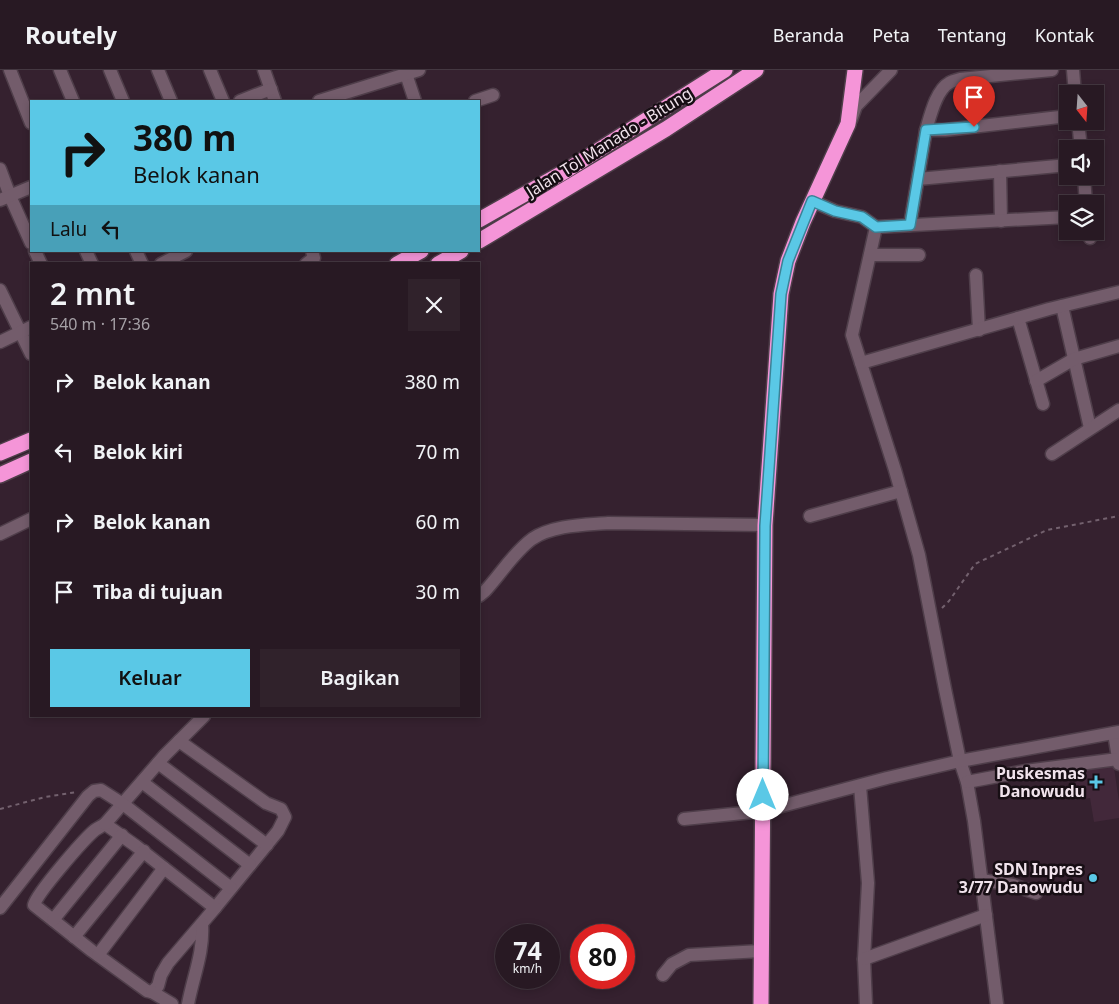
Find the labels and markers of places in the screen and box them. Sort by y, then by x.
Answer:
pin [953,76,995,127]
place label: Puskesmas Danowudu [996,762,1085,802]
marker: Puskesmas Danowudu [1089,775,1103,789]
place label: SDN Inpres 3/77 Danowudu [959,858,1083,898]
marker: SDN Inpres 3/77 Danowudu [1087,872,1099,884]

